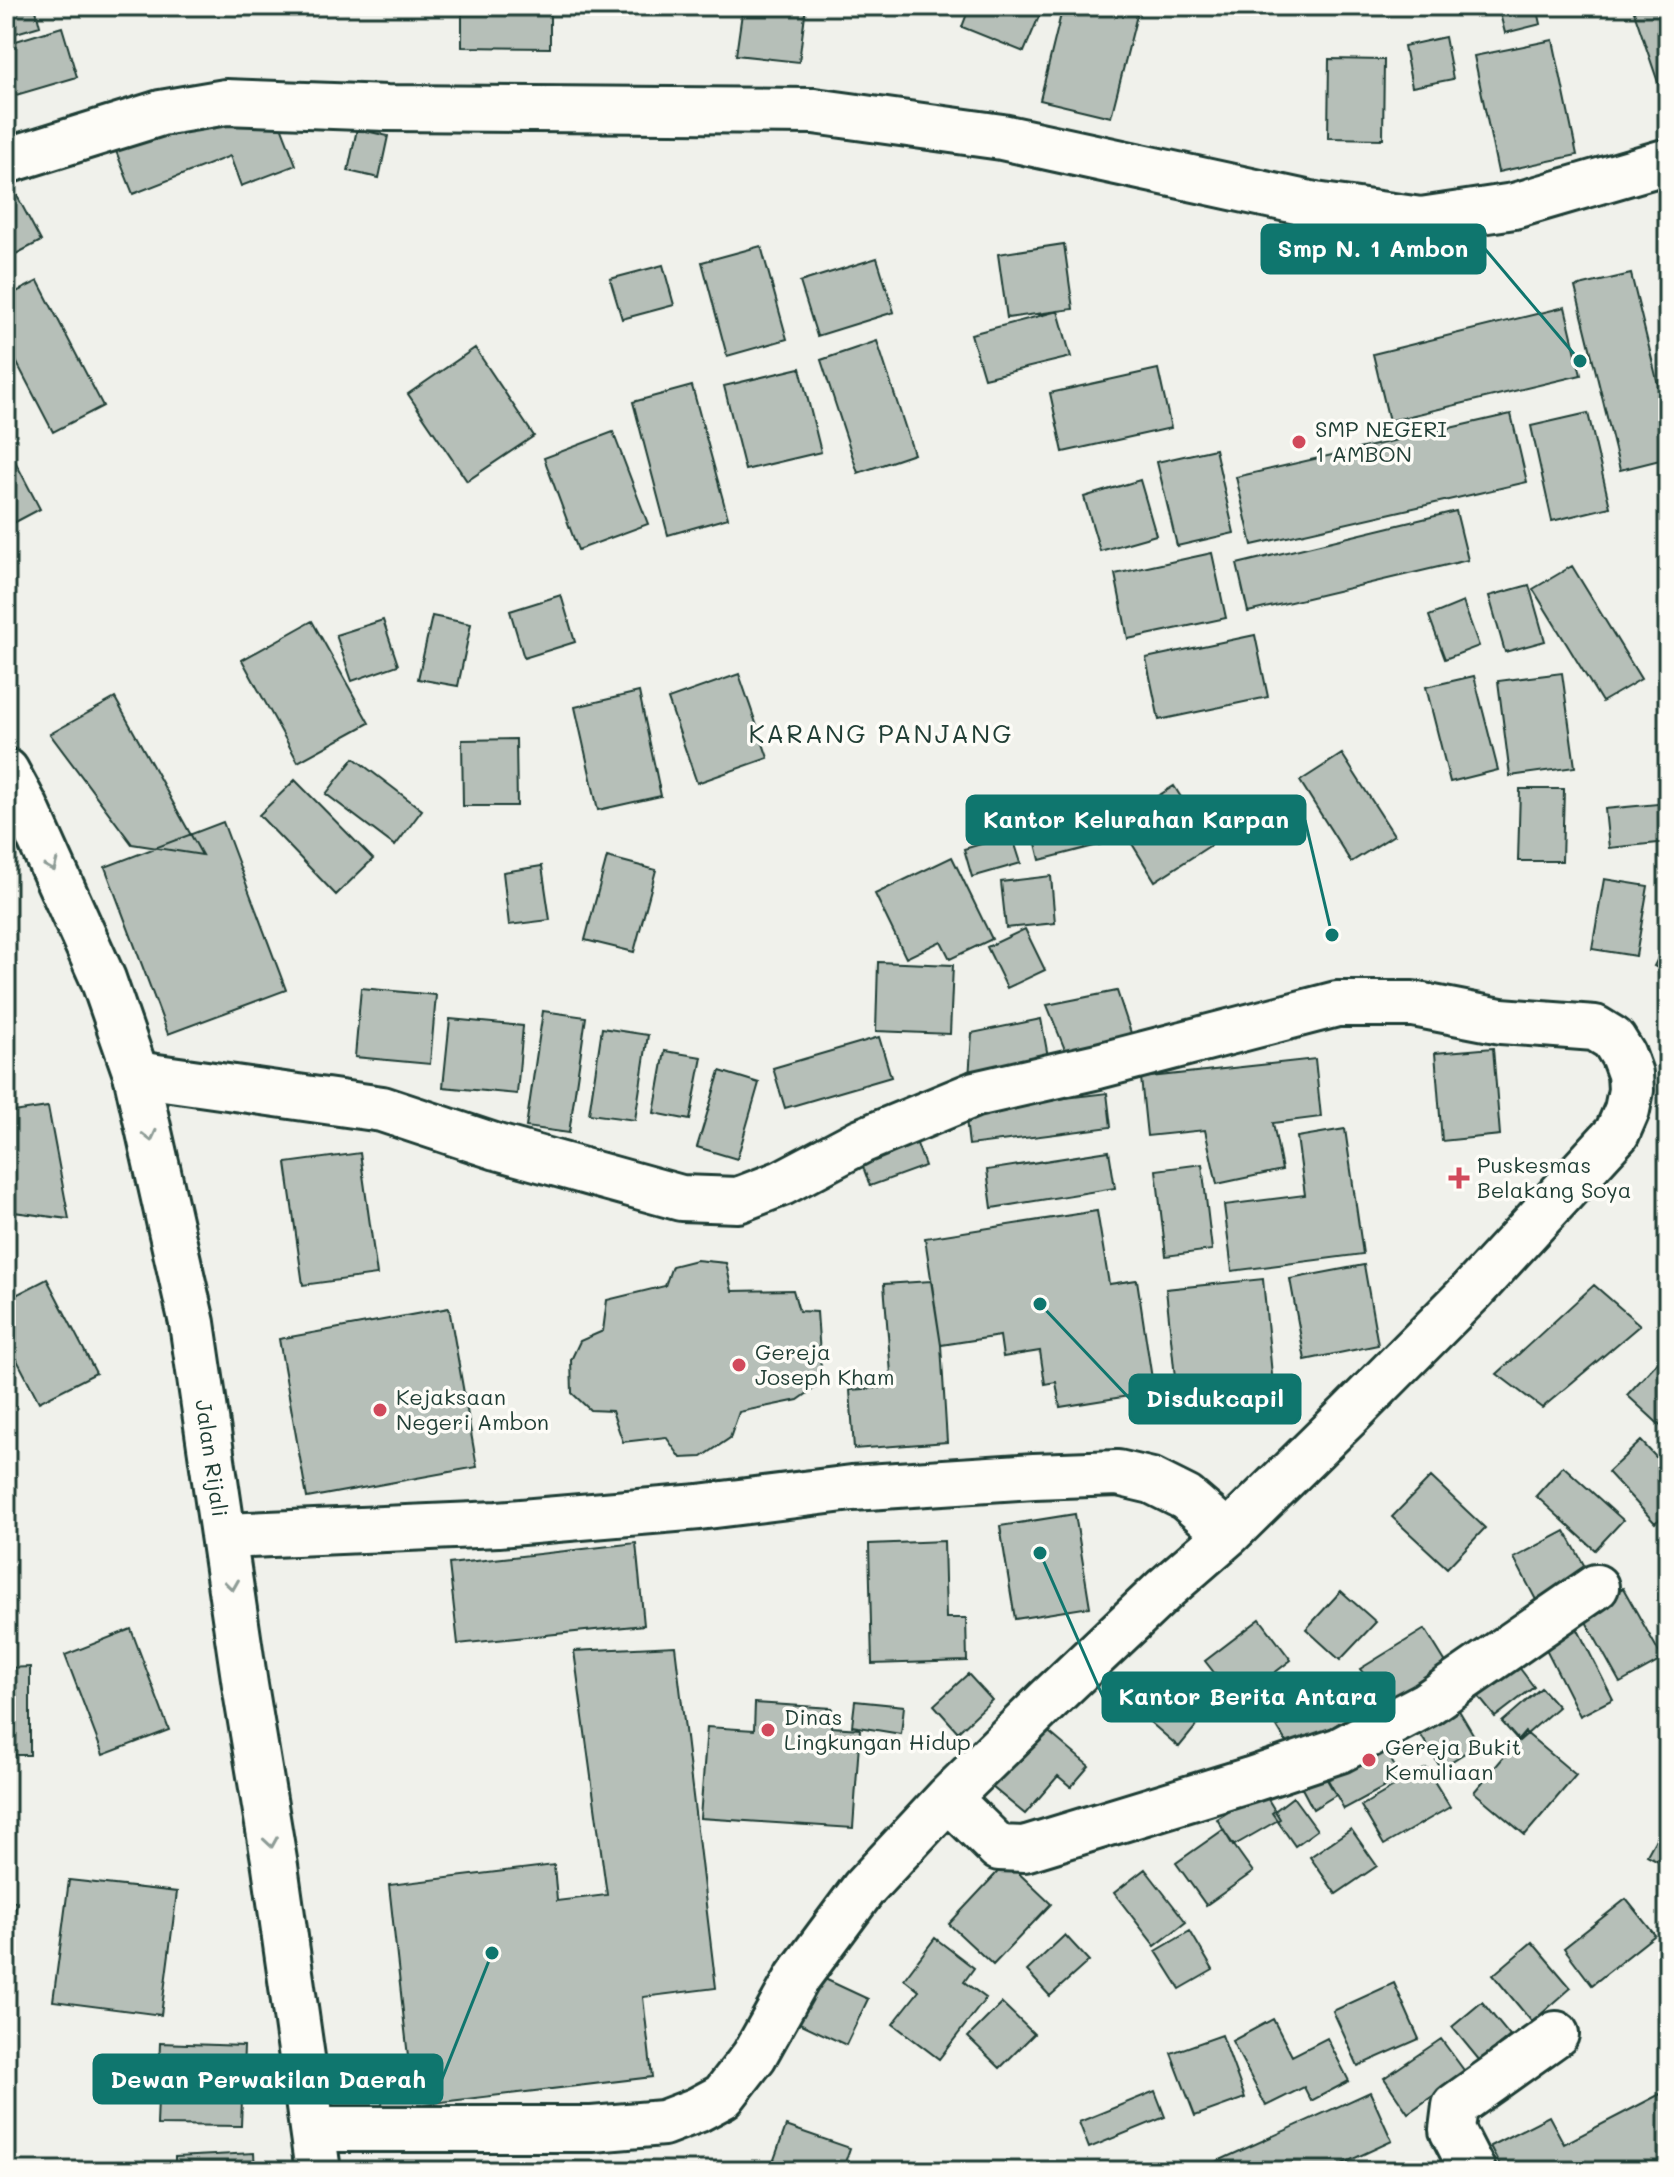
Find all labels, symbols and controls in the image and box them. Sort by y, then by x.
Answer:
callout: Smp N. 1 Ambon [1262,225,1485,273]
text: Smp N. 1 Ambon [1278,232,1468,263]
place label: SMP NEGERI 1 AMBON [1315,414,1447,468]
marker: SMP NEGERI 1 AMBON [1290,433,1308,451]
district label: KARANG PANJANG [749,716,1013,750]
callout: Kantor Kelurahan Karpan [967,796,1305,844]
text: Kantor Kelurahan Karpan [983,803,1289,834]
one-way arrow [42,858,58,873]
one-way arrow [141,1129,158,1143]
place label: Puskesmas Belakang Soya [1477,1150,1632,1204]
marker: Puskesmas Belakang Soya [1448,1167,1470,1189]
place label: Gereja Joseph Kham [755,1337,894,1391]
marker: Gereja Joseph Kham [730,1356,748,1374]
callout: Disdukcapil [1130,1375,1300,1423]
place label: Kejaksaan Negeri Ambon [396,1382,549,1436]
text: Disdukcapil [1146,1382,1284,1413]
street label: Jalan Rijali [189,1397,235,1519]
marker: Kejaksaan Negeri Ambon [371,1401,389,1419]
one-way arrow [223,1578,240,1592]
callout: Kantor Berita Antara [1103,1673,1394,1721]
text: Kantor Berita Antara [1119,1680,1377,1711]
place label: Dinas Lingkungan Hidup [784,1702,971,1756]
marker: Dinas Lingkungan Hidup [759,1721,777,1739]
place label: Gereja Bukit Kemuliaan [1385,1732,1522,1786]
marker: Gereja Bukit Kemuliaan [1360,1751,1378,1769]
one-way arrow [262,1835,279,1849]
callout: Dewan Perwakilan Daerah [94,2055,442,2103]
text: Dewan Perwakilan Daerah [110,2063,426,2094]

